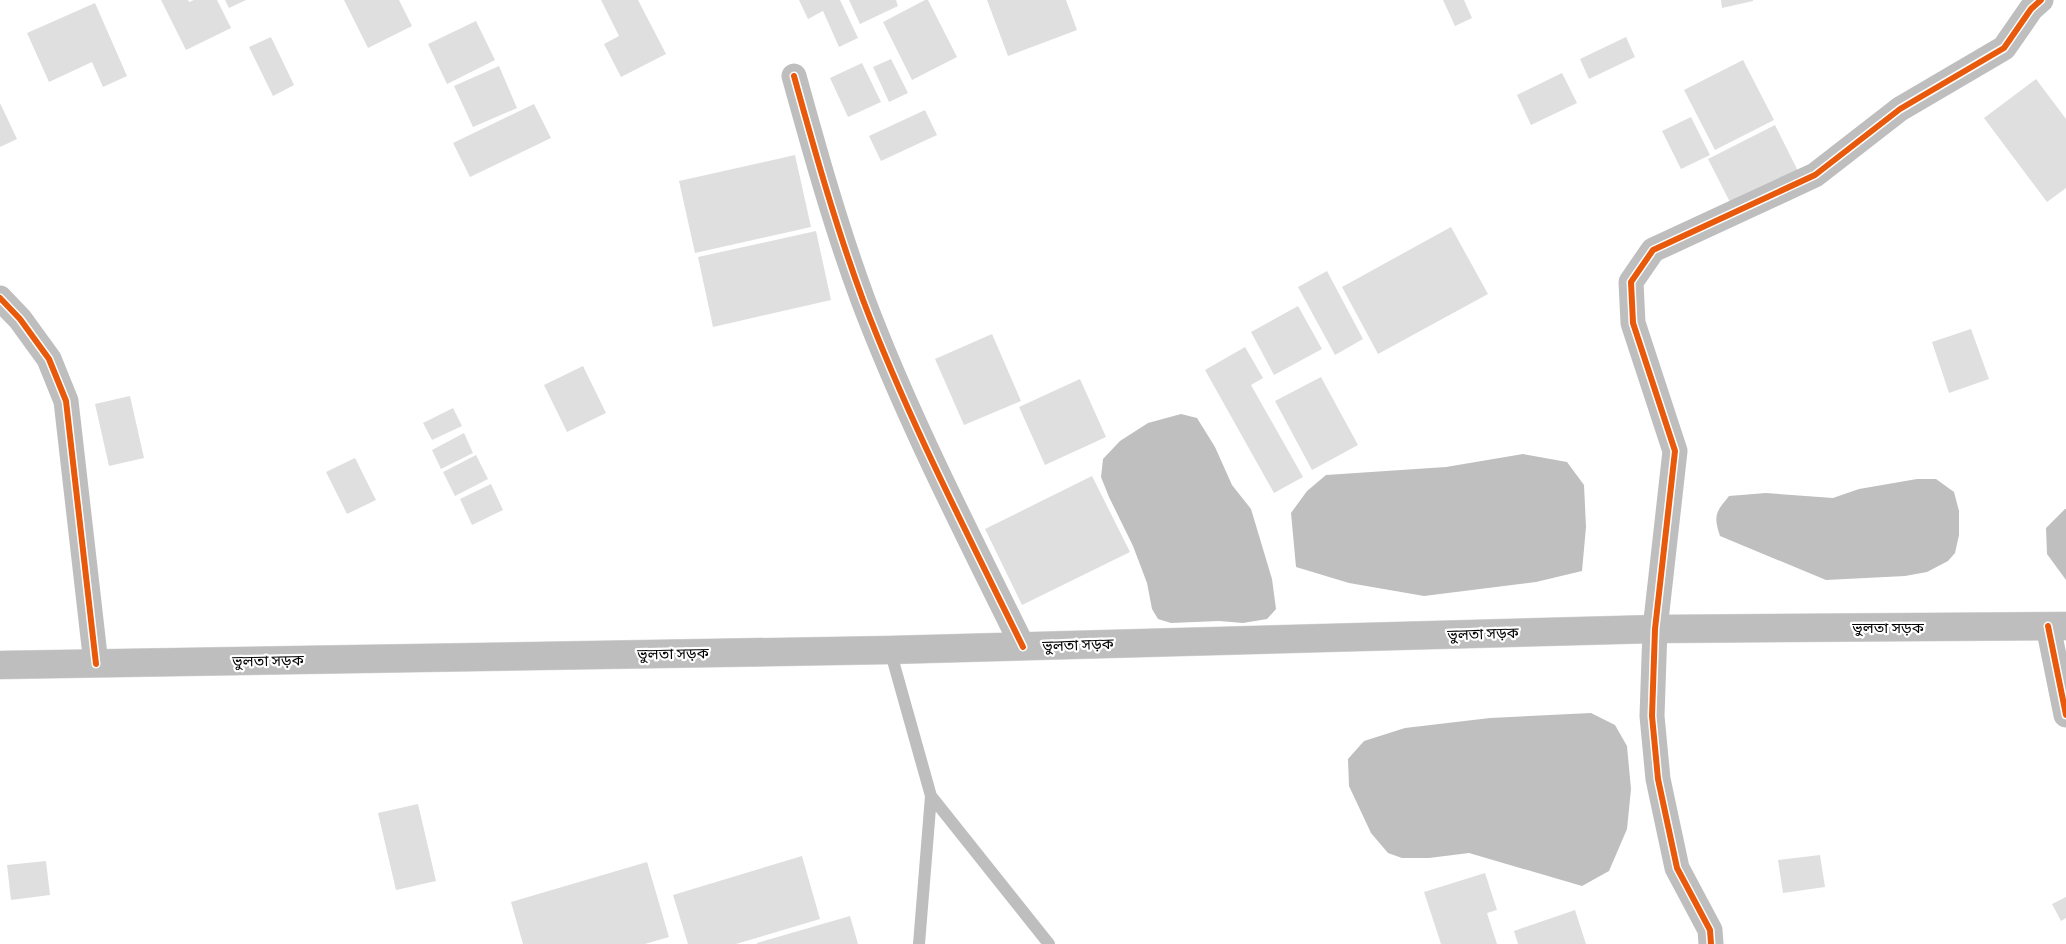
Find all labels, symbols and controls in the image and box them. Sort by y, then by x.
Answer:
street label: ভুলতা সড়ক [1851,619,1925,637]
street label: ভুলতা সড়ক [1446,624,1520,644]
street label: ভুলতা সড়ক [1041,635,1115,655]
street label: ভুলতা সড়ক [636,644,710,664]
street label: ভুলতা সড়ক [231,651,305,671]

